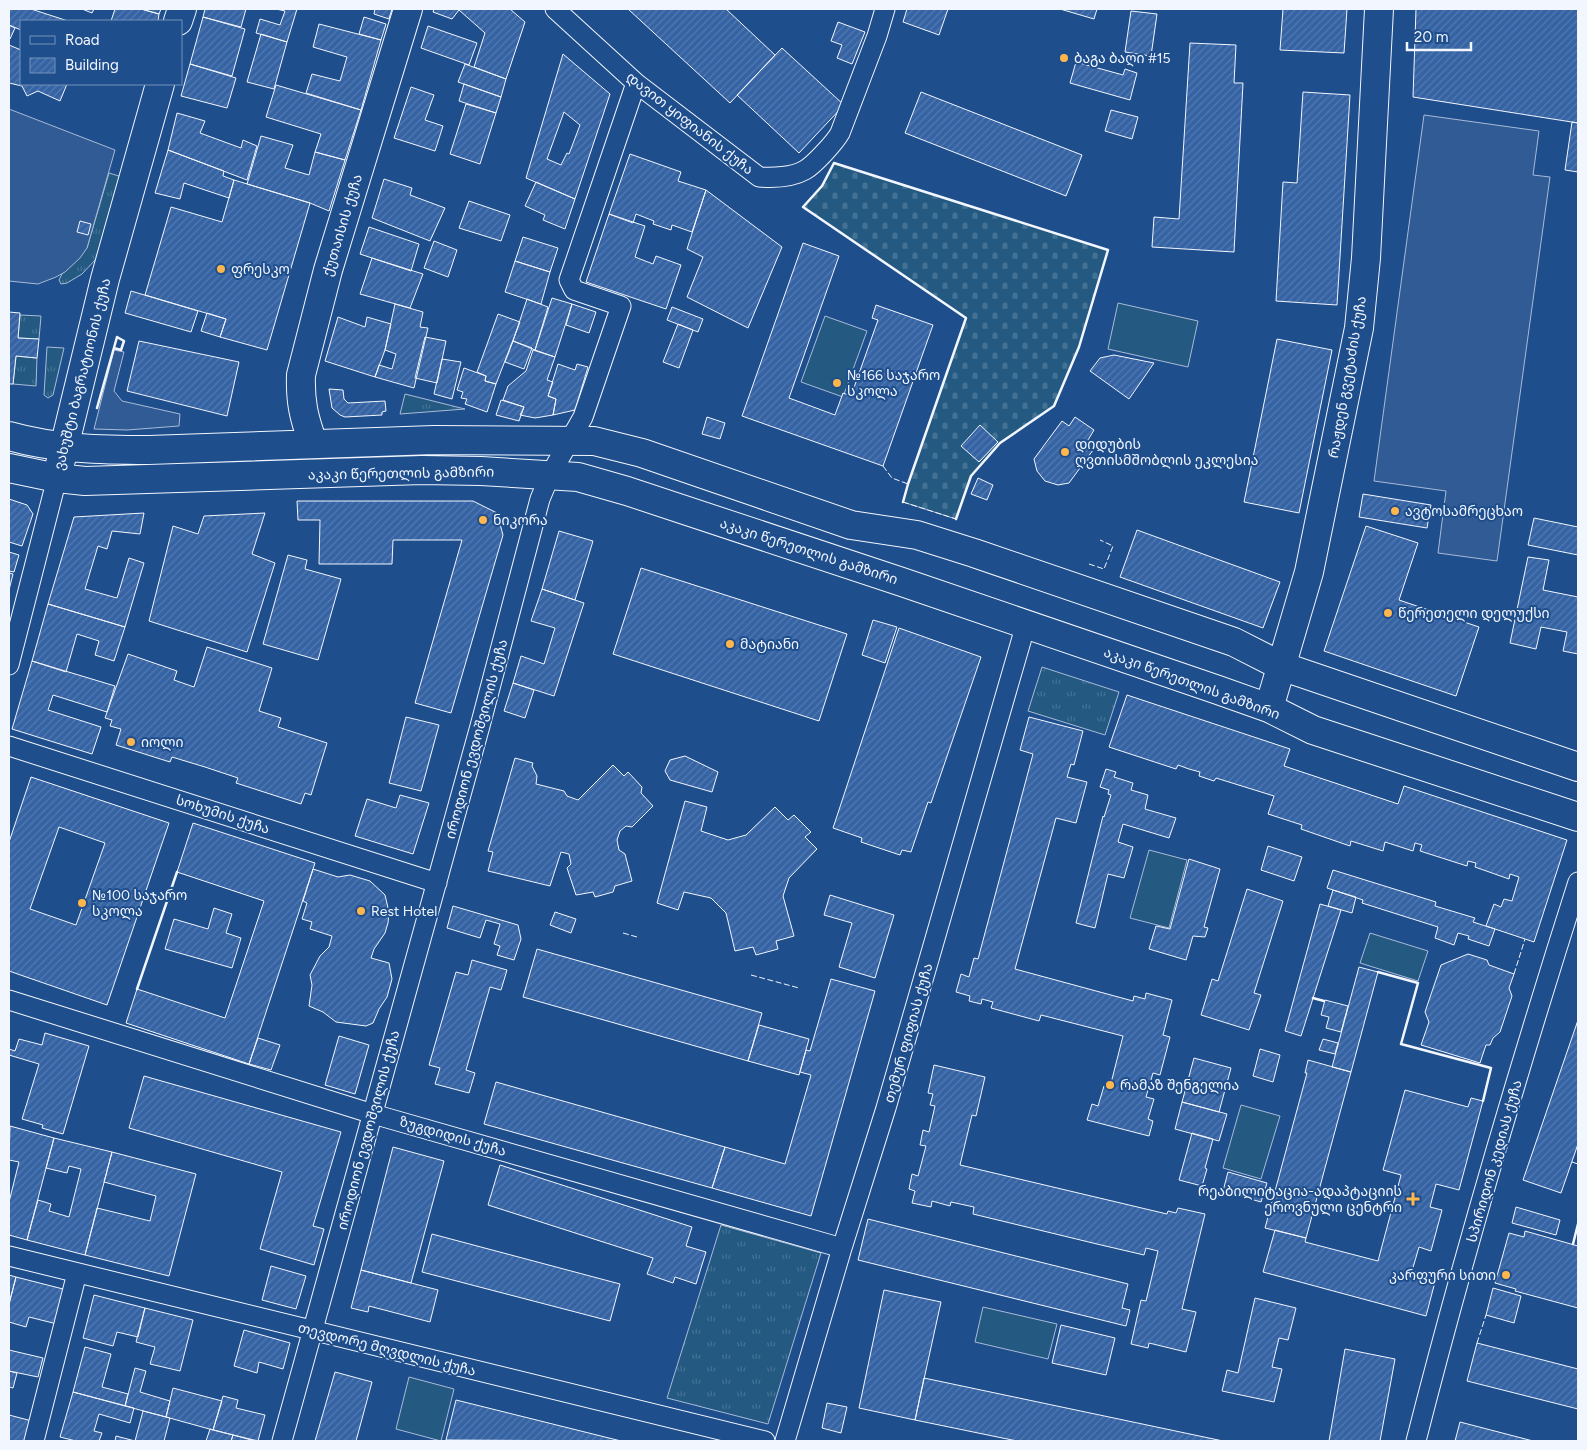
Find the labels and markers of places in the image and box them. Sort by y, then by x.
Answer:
place label: ბაგა ბაღი #15 [1074,50,1171,67]
marker: ბაგა ბაღი #15 [1058,52,1070,64]
place label: ფრესკო [231,261,290,278]
marker: ფრესკო [215,263,227,275]
place label: №166 საჯარო სკოლა [847,367,940,400]
marker: №166 საჯარო სკოლა [831,377,843,389]
place label: დიდუბის ღვთისმშობლის ეკლესია [1075,436,1258,469]
marker: დიდუბის ღვთისმშობლის ეკლესია [1059,446,1071,458]
place label: ავტოსამრეცხაო [1405,503,1523,520]
marker: ავტოსამრეცხაო [1389,505,1401,517]
place label: ნიკორა [493,512,548,529]
marker: ნიკორა [477,514,489,526]
place label: წერეთელი დელუქსი [1398,605,1550,622]
marker: წერეთელი დელუქსი [1382,607,1394,619]
place label: მატიანი [740,636,799,653]
marker: მატიანი [724,638,736,650]
place label: იოლი [141,734,184,751]
marker: იოლი [125,736,137,748]
place label: №100 საჯარო სკოლა [92,887,187,920]
marker: №100 საჯარო სკოლა [76,897,88,909]
place label: Rest Hotel [371,903,437,920]
marker: Rest Hotel [355,905,367,917]
place label: რამაზ შენგელია [1120,1077,1239,1094]
marker: რამაზ შენგელია [1104,1079,1116,1091]
place label: რეაბილიტაცია-ადაპტაციის ეროვნული ცენტრი [1198,1183,1402,1216]
marker: რეაბილიტაცია-ადაპტაციის ეროვნული ცენტრი [1406,1192,1420,1206]
place label: კარფური სითი [1389,1267,1496,1284]
marker: კარფური სითი [1500,1269,1512,1281]

